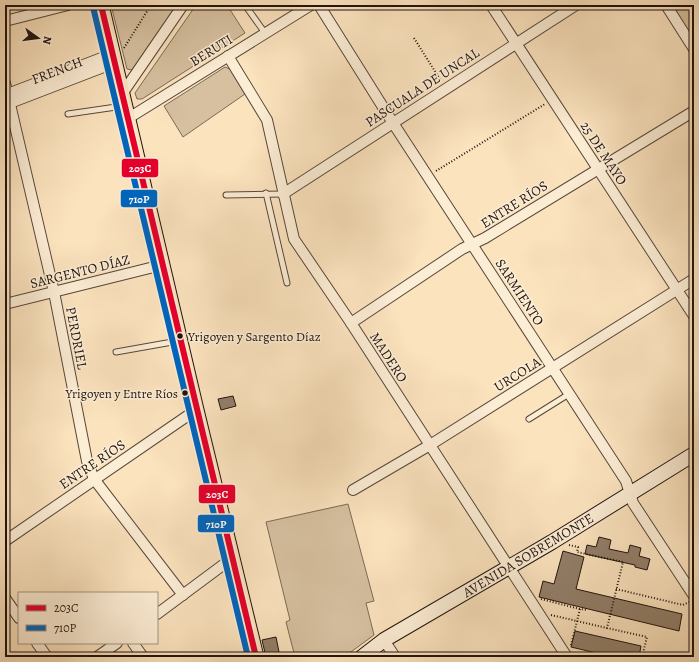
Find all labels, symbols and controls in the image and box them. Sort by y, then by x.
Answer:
north arrow [18,18,58,58]
street label: BERUTI [186,30,236,71]
text: N [39,35,55,46]
street label: PASCUALA DE UNCAL [362,43,484,131]
street label: FRENCH [29,52,86,89]
street label: 25 DE MAYO [576,118,632,189]
line badge: 203C [121,158,159,178]
text: 203C [129,161,151,176]
street label: ENTRE RÍOS [477,176,552,233]
line badge: 710P [120,189,158,208]
text: 710P [129,192,150,207]
street label: SARGENTO DÍAZ [28,250,132,293]
street label: SARMIENTO [491,255,548,330]
street label: PERDRIEL [61,305,92,372]
place label: Yrigoyen y Sargento Díaz [187,328,321,345]
street label: MADERO [365,329,412,386]
marker: Yrigoyen y Sargento Díaz [175,331,185,341]
street label: URCOLA [490,352,545,396]
place label: Yrigoyen y Entre Ríos [64,385,178,402]
marker: Yrigoyen y Entre Ríos [180,388,190,398]
street label: ENTRE RÍOS [55,435,129,494]
line badge: 203C [198,484,236,504]
text: 203C [206,487,228,502]
street label: AVENIDA SOBREMONTE [458,509,597,603]
line badge: 710P [197,514,235,533]
text: 710P [206,517,227,532]
legend [18,592,158,644]
text: 203C [54,600,79,616]
text: 710P [54,620,77,636]

